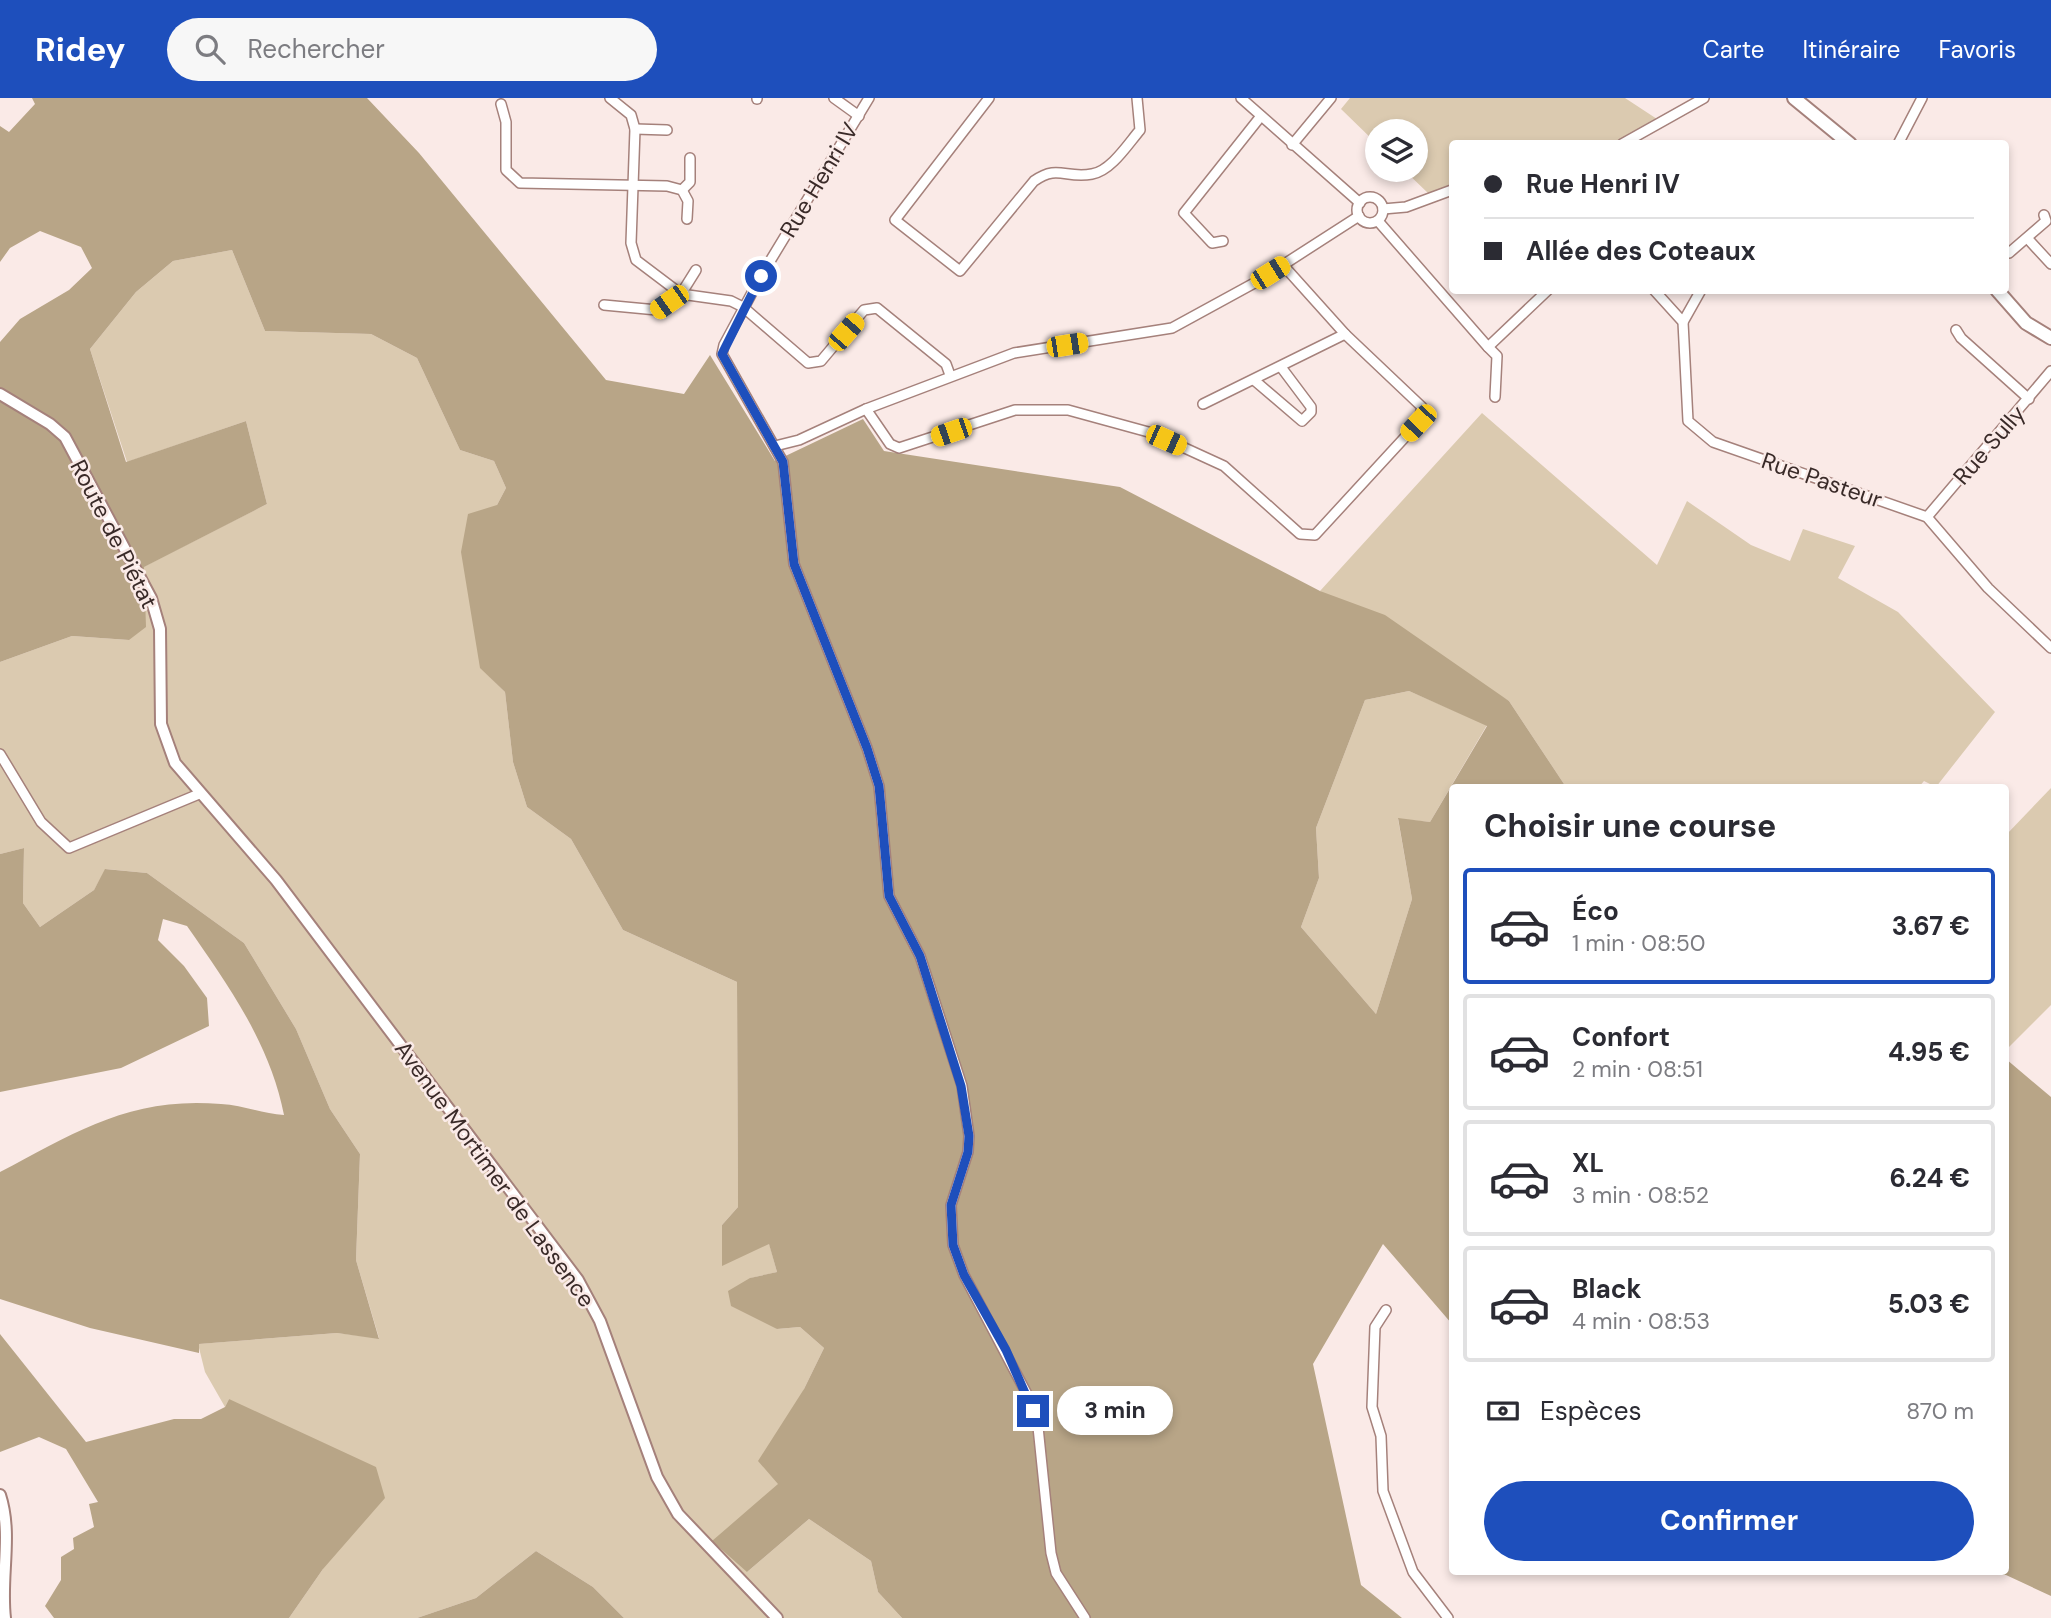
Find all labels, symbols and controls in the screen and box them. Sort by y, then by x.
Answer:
search box [167,18,657,81]
text: Ridey [35,28,125,71]
icon: search [191,30,229,68]
text: Rechercher [247,32,385,66]
text: Carte [1703,34,1764,65]
text: Itinéraire [1802,34,1900,65]
text: Favoris [1938,34,2016,65]
street label: Rue Henri IV [773,117,865,243]
map controls [1365,119,1428,182]
button: layers [1365,119,1428,182]
text: Rue Henri IV [1526,167,1680,201]
text: Allée des Coteaux [1526,234,1756,268]
car [1247,253,1294,293]
route start [745,260,777,292]
car [646,281,693,323]
car [825,309,868,355]
car [1045,331,1090,359]
street label: Rue Sully [1946,399,2032,491]
car [1396,400,1441,446]
car [928,415,975,449]
car [1143,422,1190,458]
street label: Rue Pasteur [1758,445,1886,515]
street label: Route de Piétat [64,455,164,613]
text: Choisir une course [1484,805,1776,847]
text: Éco [1572,894,1619,928]
icon: car [1488,895,1551,958]
text: 3.67 € [1892,909,1970,943]
text: 1 min · 08:50 [1572,928,1705,958]
text: Confort [1572,1020,1670,1054]
icon: car [1488,1021,1551,1084]
street label: Avenue Mortimer de Lassence [388,1035,602,1313]
text: 4.95 € [1888,1035,1970,1069]
text: 2 min · 08:51 [1572,1054,1703,1084]
text: XL [1572,1146,1604,1180]
icon: car [1488,1147,1551,1210]
text: 6.24 € [1889,1161,1970,1195]
text: 3 min · 08:52 [1572,1180,1709,1210]
text: Black [1572,1272,1642,1306]
icon: car [1488,1273,1551,1336]
text: 5.03 € [1888,1287,1970,1321]
text: 4 min · 08:53 [1572,1306,1710,1336]
callout: 3 min [1058,1386,1173,1436]
icon: cash [1484,1392,1522,1430]
text: Espèces [1540,1394,1641,1428]
route end [1017,1395,1049,1427]
text: 3 min [1084,1395,1146,1425]
text: 870 m [1906,1396,1974,1426]
button: Confirmer [1484,1481,1974,1561]

